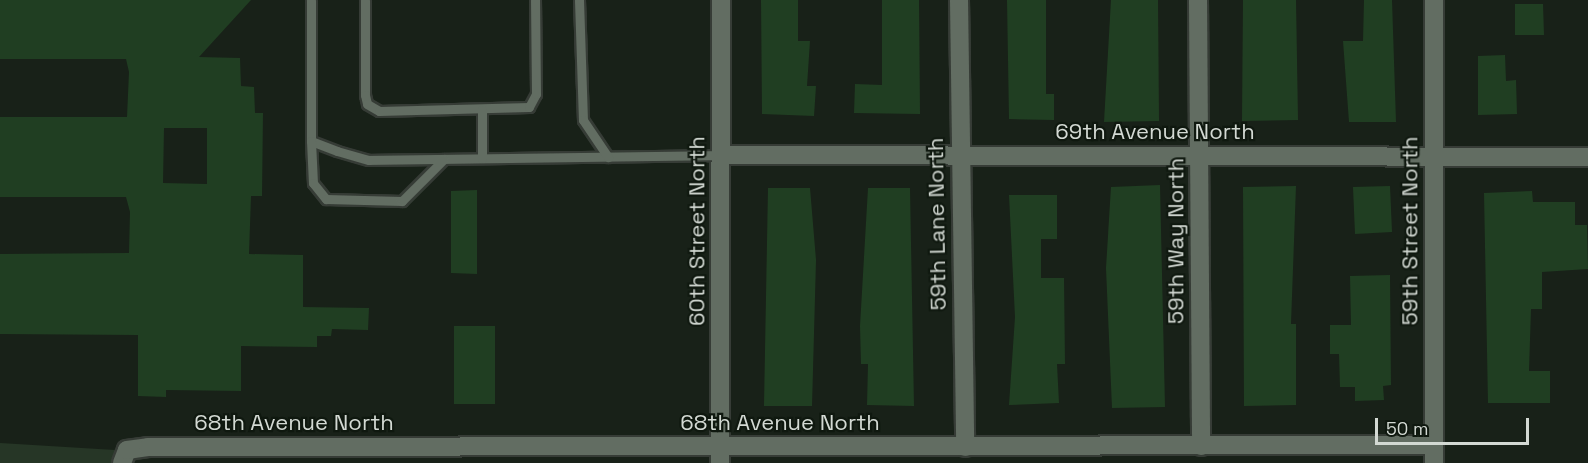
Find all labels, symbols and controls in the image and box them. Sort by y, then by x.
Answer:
street label: 69th Avenue North [1055,119,1255,145]
street label: 60th Street North [684,136,710,326]
street label: 59th Lane North [922,137,952,311]
street label: 59th Street North [1397,137,1423,325]
street label: 59th Way North [1163,158,1189,324]
scale bar [1378,406,1532,444]
street label: 68th Avenue North [194,410,394,436]
street label: 68th Avenue North [680,410,880,436]
text: 50 m [1386,417,1428,440]

